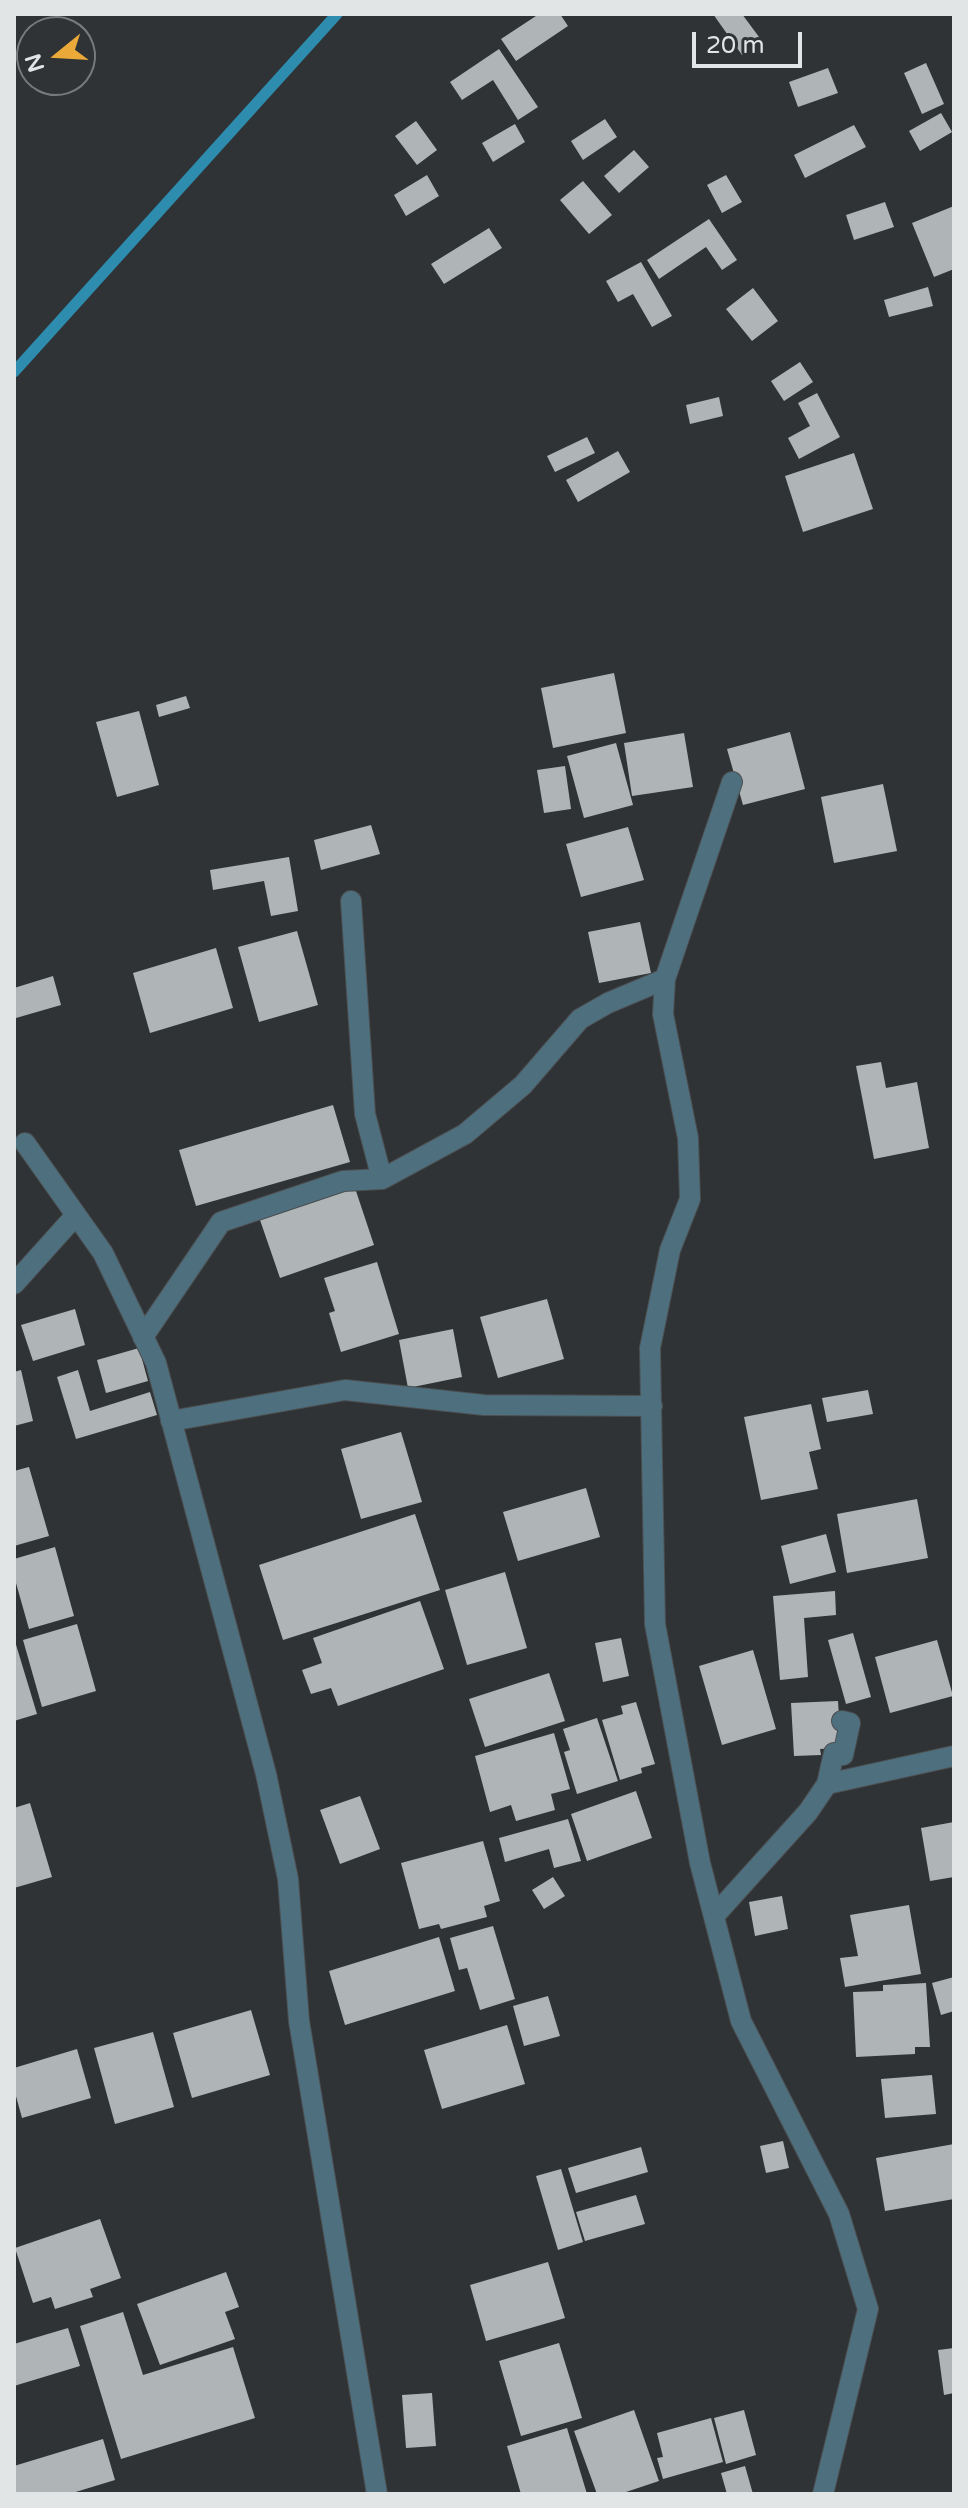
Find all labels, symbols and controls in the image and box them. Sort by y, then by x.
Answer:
north arrow [16,16,96,96]
scale bar [696,16,806,66]
text: 20 m [706,31,764,60]
text: N [20,50,50,75]

